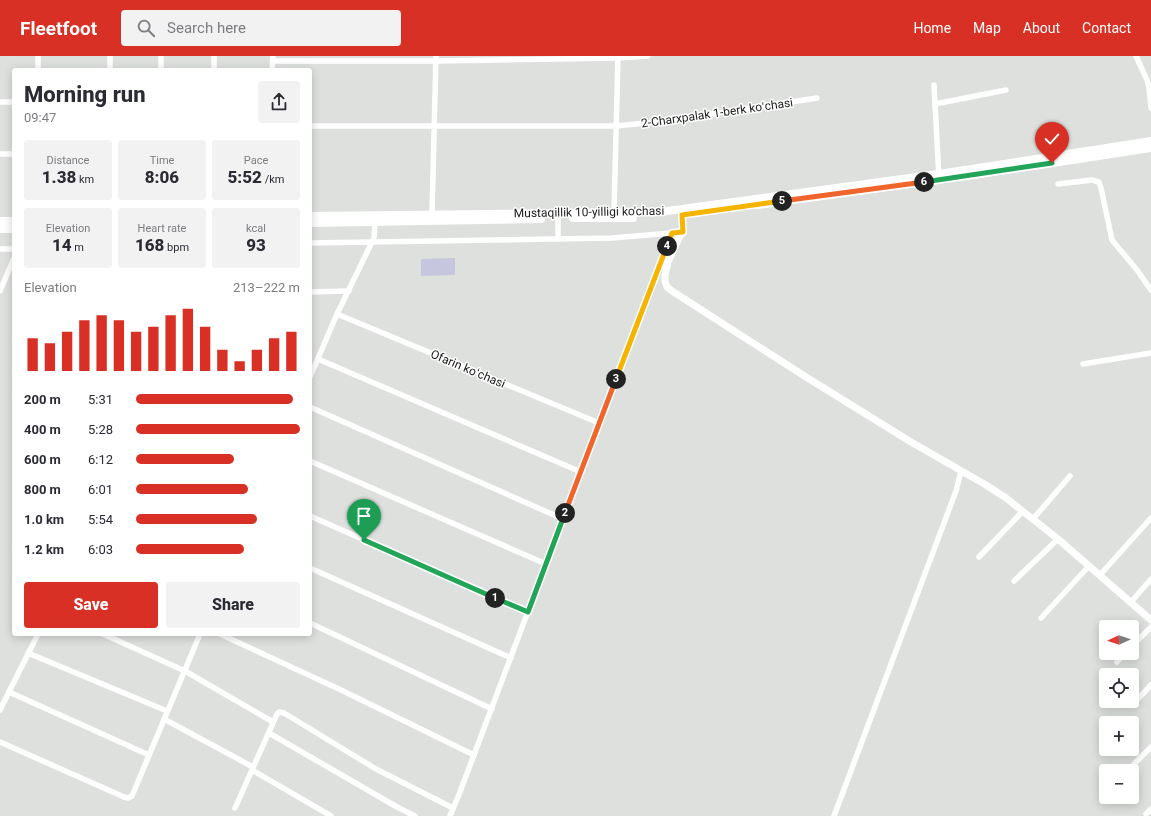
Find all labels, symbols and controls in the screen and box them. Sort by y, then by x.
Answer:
search box [121,10,401,46]
text: Fleetfoot [20,17,97,40]
icon: search [135,17,157,39]
text: Search here [167,19,246,37]
text: Home [913,20,951,36]
text: Map [973,20,1001,36]
text: About [1023,20,1060,36]
text: Contact [1082,20,1131,36]
button: share [258,81,300,123]
text: Morning run [24,82,146,107]
street label: 2-Charxpalak 1-berk koʻchasi [640,95,794,131]
text: 09:47 [24,110,56,125]
pin [1035,122,1069,163]
icon: check [1041,128,1063,150]
text: Distance [47,154,89,167]
text: Time [150,154,174,167]
text: Pace [244,154,268,167]
text: 1.38 [42,167,76,187]
text: 8:06 [145,167,179,187]
text: 5:52 [228,167,262,187]
pin: 6 [914,172,934,192]
text: km [76,173,94,186]
text: /km [262,173,284,186]
text: 6 [921,175,927,188]
pin: 5 [772,191,792,211]
text: 5 [779,194,785,207]
street label: Mustaqillik 10-yilligi ko'chasi [514,204,664,220]
text: Elevation [46,222,90,235]
text: Heart rate [138,222,186,235]
text: kcal [246,222,266,235]
text: 14 [52,235,72,255]
text: 168 [135,235,164,255]
text: 93 [246,235,266,255]
pin: 4 [657,236,677,256]
text: 4 [664,239,670,252]
text: m [72,241,84,254]
text: bpm [164,241,189,254]
text: Elevation [24,280,77,295]
text: 213–222 m [233,280,300,295]
street label: Ofarin koʻchasi [429,347,507,391]
pin: 3 [606,369,626,389]
text: 3 [613,372,619,385]
text: 200 m [24,392,61,407]
text: 5:31 [88,392,113,407]
text: 400 m [24,422,61,437]
text: 5:28 [88,422,113,437]
text: 600 m [24,452,61,467]
text: 6:12 [88,452,113,467]
text: 800 m [24,482,61,497]
text: 6:01 [88,482,113,497]
pin [347,499,381,540]
pin: 2 [555,503,575,523]
icon: arrive [353,505,375,527]
text: 2 [562,506,568,519]
text: 1.0 km [24,512,64,527]
text: 5:54 [88,512,113,527]
text: 1.2 km [24,542,64,557]
text: 6:03 [88,542,113,557]
button: Save [24,582,158,628]
button: Share [166,582,300,628]
pin: 1 [485,588,505,608]
text: 1 [492,591,498,604]
north arrow [1099,620,1139,660]
map controls [1099,620,1139,804]
button: locate [1099,668,1139,708]
button: + [1099,716,1139,756]
button: − [1099,764,1139,804]

